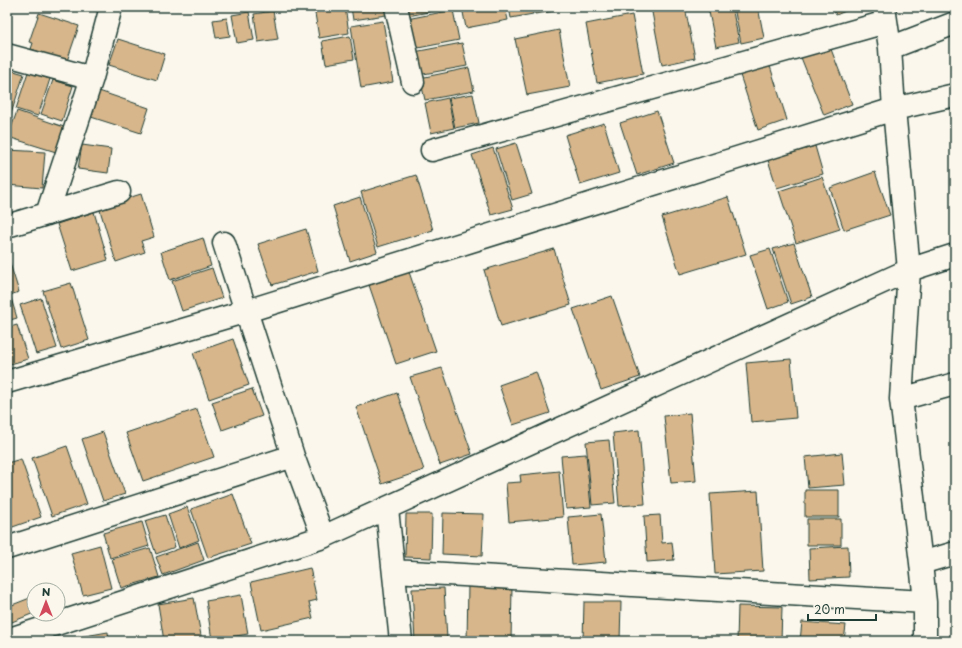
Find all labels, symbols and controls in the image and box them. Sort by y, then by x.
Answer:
north arrow [26,582,66,622]
text: N [42,583,51,600]
scale bar [808,596,876,622]
text: 20 m [814,600,845,618]

